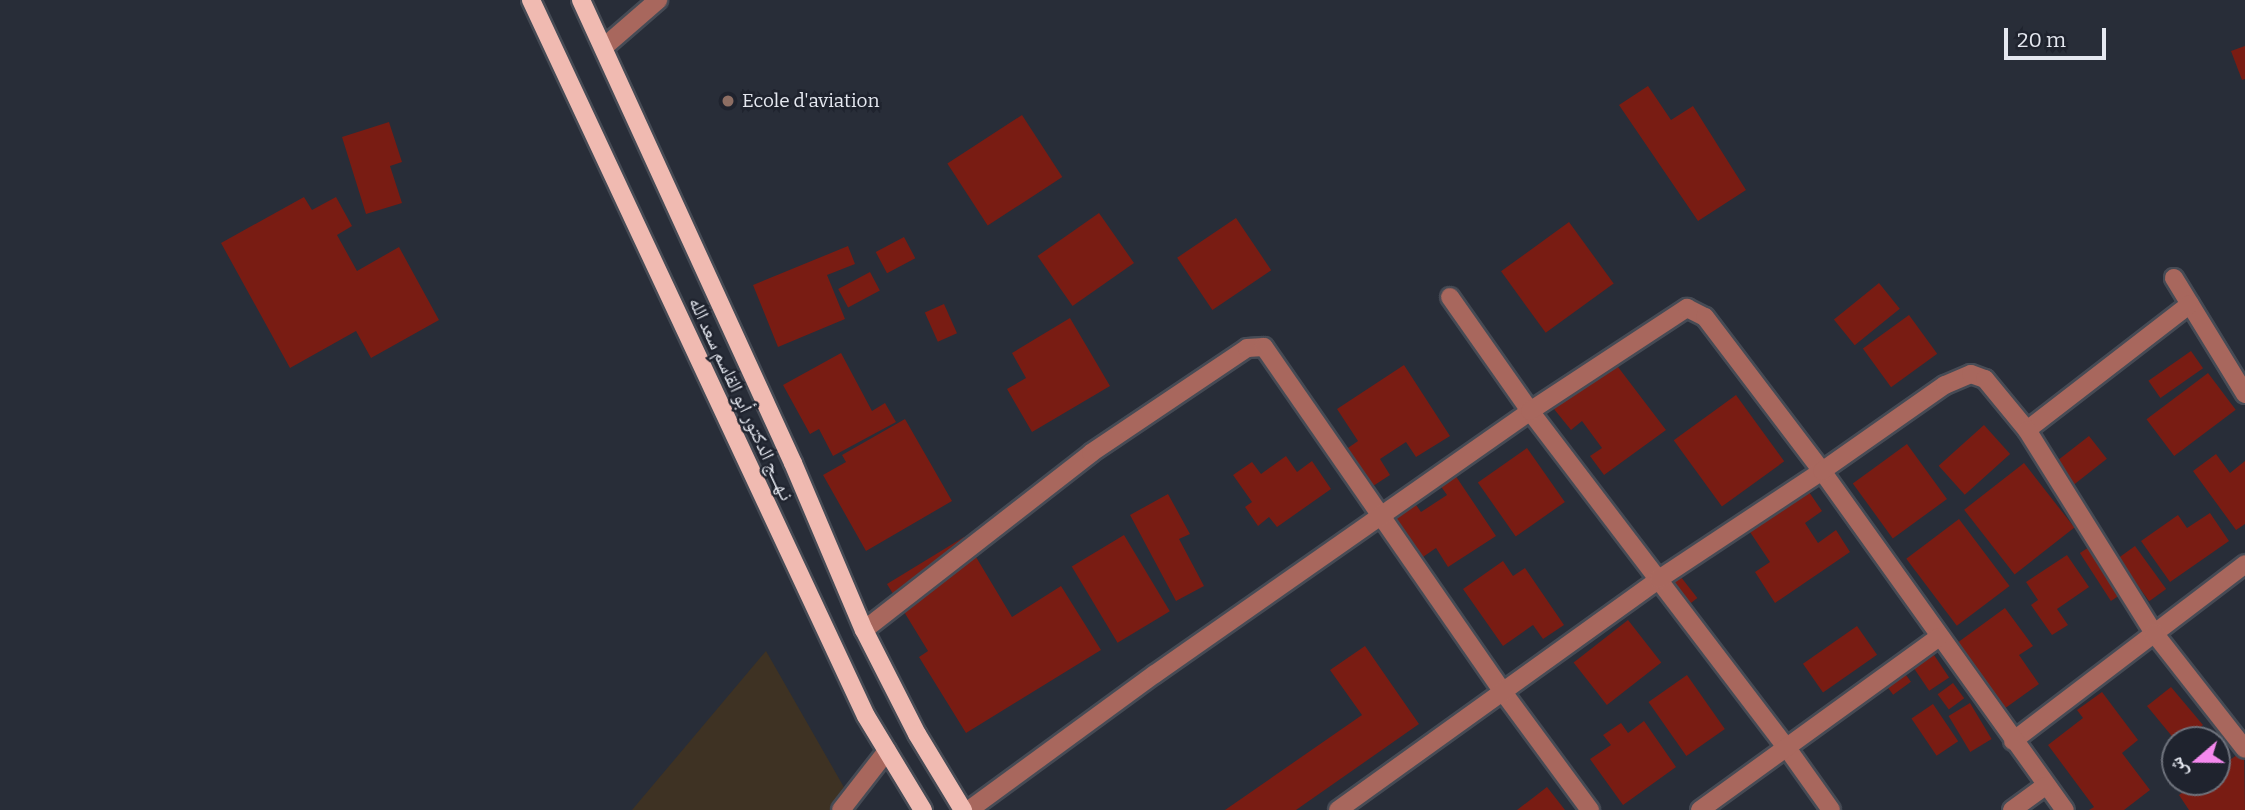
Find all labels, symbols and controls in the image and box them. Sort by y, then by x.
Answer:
scale bar [2007,14,2108,58]
text: 20 m [2017,27,2066,53]
place label: Ecole d'aviation [742,90,880,112]
marker: Ecole d'aviation [720,93,736,109]
street label: نـهـــج الدكتور أبو القاسم سعد الله [684,294,798,504]
north arrow [2161,726,2231,796]
text: ش [2163,754,2192,781]

